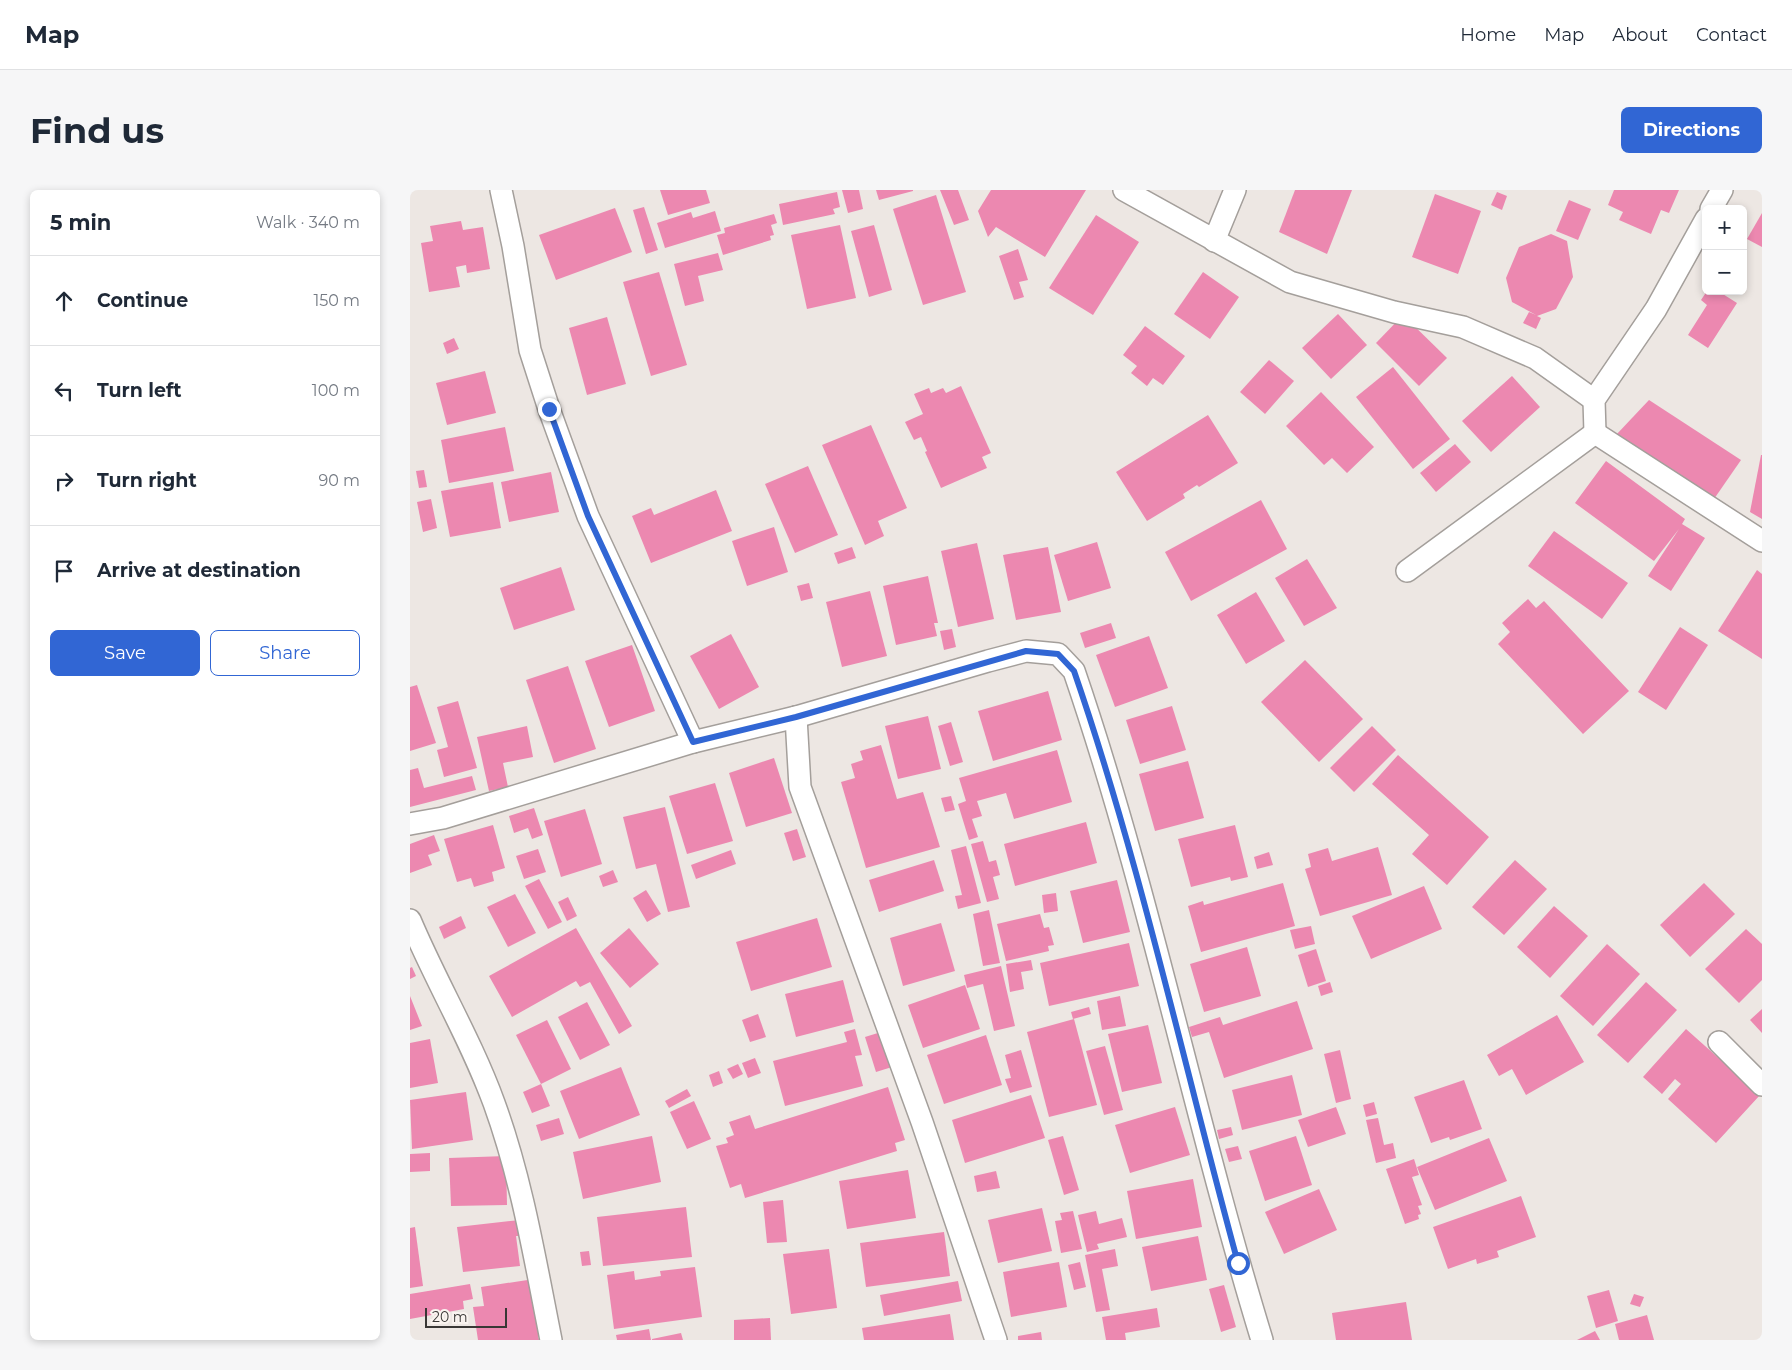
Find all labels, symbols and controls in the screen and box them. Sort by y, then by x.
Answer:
text: Map [25,20,79,49]
text: Home [1460,24,1516,46]
text: Map [1544,24,1584,46]
text: About [1612,24,1668,46]
text: Contact [1696,24,1767,46]
button: Directions [1621,107,1762,153]
text: Find us [30,109,164,152]
map controls [1702,205,1747,295]
button: + [1702,205,1747,250]
text: 5 min [50,210,111,235]
text: Walk · 340 m [256,213,360,232]
button: − [1702,250,1747,295]
icon: ahead [50,287,78,315]
text: Continue [97,289,188,312]
text: 150 m [313,291,360,310]
icon: left [50,377,78,405]
text: Turn left [97,379,182,402]
text: 100 m [312,381,360,400]
route end [538,398,561,421]
icon: right [50,467,78,495]
text: Turn right [97,469,197,492]
text: 90 m [318,471,360,490]
icon: arrive [50,557,78,585]
text: Arrive at destination [97,559,301,582]
button: Save [50,630,200,676]
button: Share [210,630,360,676]
route start [1227,1252,1250,1275]
scale bar [425,1305,508,1328]
text: 20 m [432,1308,468,1326]

